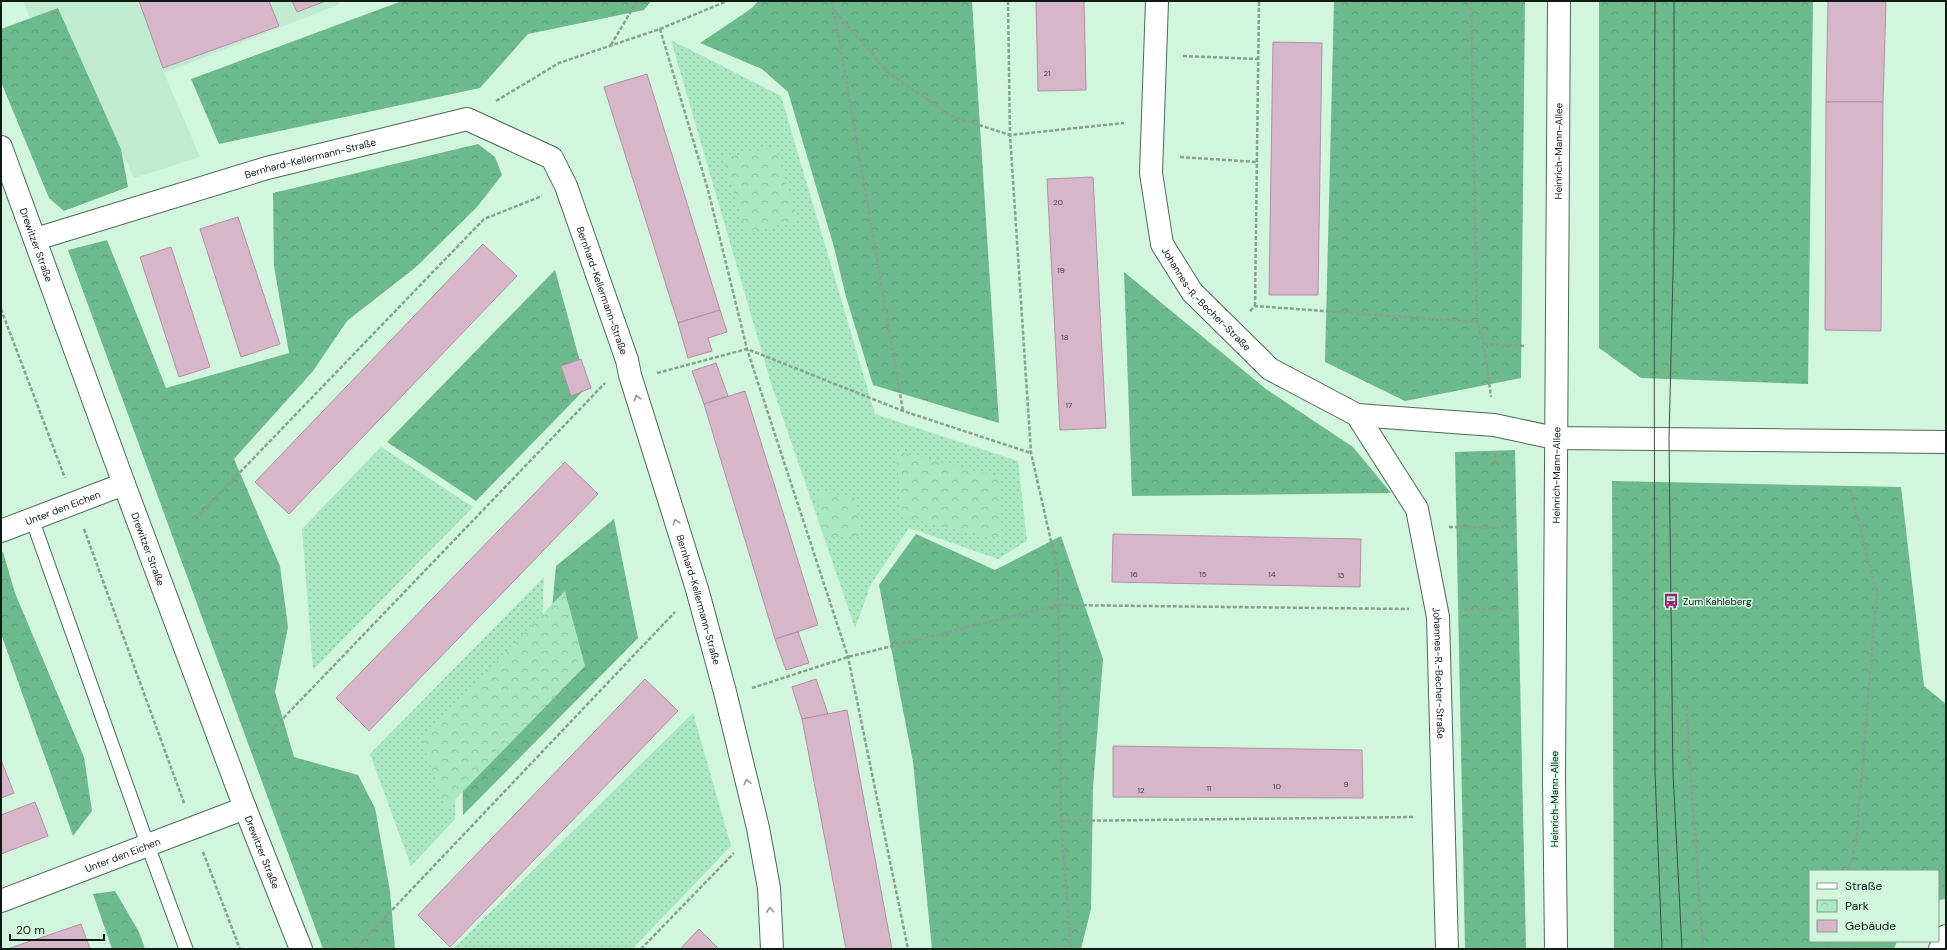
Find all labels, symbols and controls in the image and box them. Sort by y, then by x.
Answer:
house number: 21 [1043,68,1051,78]
street label: Heinrich-Mann-Allee [1552,102,1565,199]
street label: Bernhard-Kellermann-Straße [243,135,378,181]
house number: 20 [1053,197,1064,207]
street label: Drewitzer Straße [17,206,56,284]
street label: Bernhard-Kellermann-Straße [574,225,631,357]
street label: Johannes-R.-Becher-Straße [1159,245,1254,354]
house number: 19 [1057,265,1065,275]
house number: 18 [1061,332,1069,342]
one-way arrow [633,395,642,402]
house number: 17 [1066,400,1072,410]
street label: Heinrich-Mann-Allee [1550,426,1563,523]
street label: Unter den Eichen [23,488,103,528]
street label: Drewitzer Straße [128,510,168,588]
one-way arrow [672,519,681,526]
street label: Bernhard-Kellermann-Straße [673,533,723,667]
house number: 16 [1130,569,1138,579]
house number: 15 [1199,569,1207,579]
house number: 14 [1268,569,1276,579]
house number: 13 [1337,570,1345,580]
bus stop icon: Zum Kahleberg [1662,592,1680,610]
place label: Zum Kahleberg [1683,595,1752,608]
street label: Johannes-R.-Becher-Straße [1429,606,1447,739]
street label: Heinrich-Mann-Allee [1548,750,1561,847]
one-way arrow [743,779,751,786]
house number: 9 [1343,779,1349,789]
house number: 10 [1273,781,1282,791]
house number: 11 [1207,783,1212,793]
house number: 12 [1137,785,1145,795]
street label: Drewitzer Straße [242,814,283,891]
street label: Unter den Eichen [83,835,162,875]
legend [1809,870,1939,942]
text: Straße [1845,878,1882,894]
text: Park [1845,898,1869,914]
one-way arrow [766,907,775,913]
scale bar [10,916,104,942]
text: Gebäude [1845,918,1896,934]
text: 20 m [16,922,45,938]

